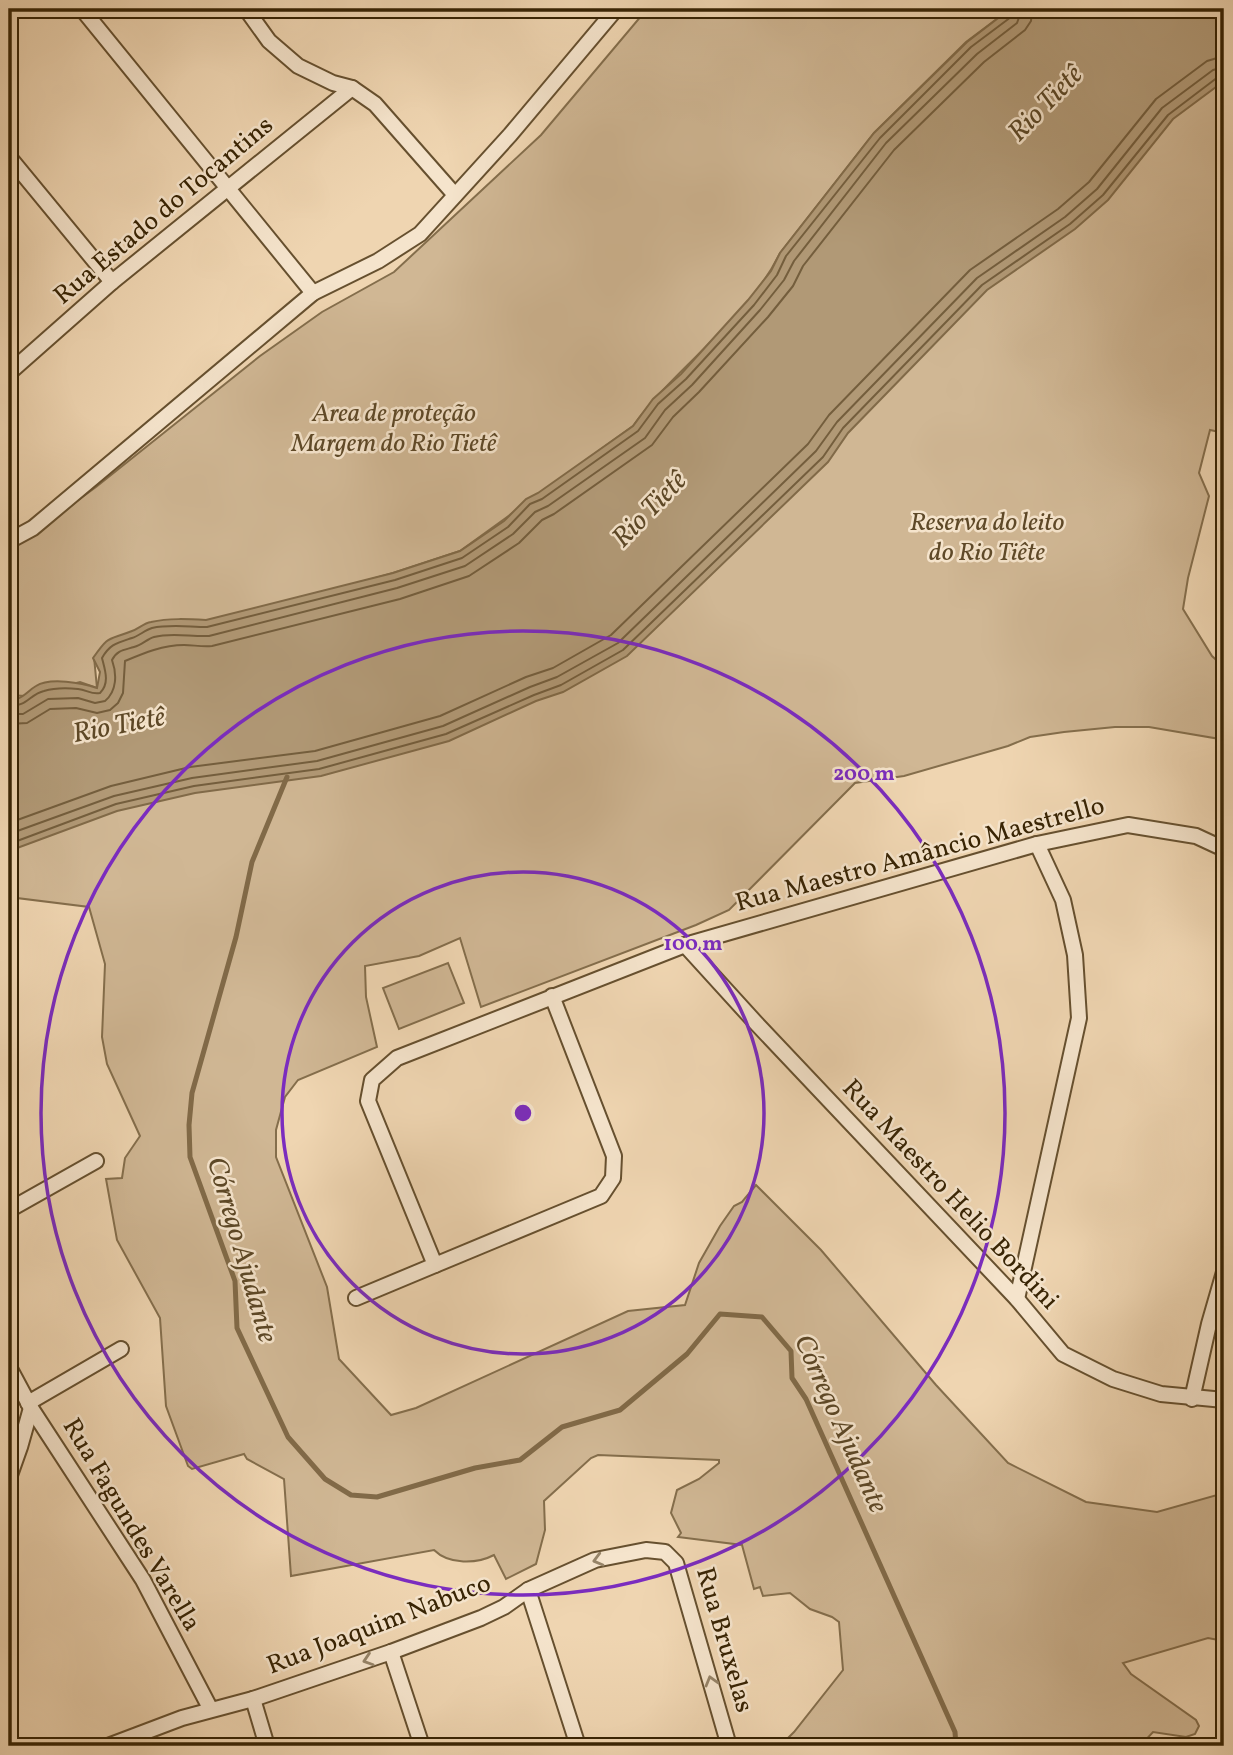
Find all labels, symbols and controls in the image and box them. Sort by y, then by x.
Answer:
water label: Rio Tietê [1000,56,1094,151]
street label: Rua Estado do Tocantins [46,108,282,314]
park label: Area de proteção Margem do Rio Tietê [290,396,498,462]
water label: Rio Tietê [604,462,698,557]
park label: Reserva do leito do Rio Tiête [910,505,1064,571]
water label: Rio Tietê [69,698,170,754]
text: 200 m [833,760,895,789]
street label: Rua Maestro Amâncio Maestrello [731,788,1109,922]
text: 100 m [663,930,723,959]
street label: Rua Maestro Helio Bordini [833,1072,1067,1318]
centre of rings [511,1101,535,1125]
water label: Córrego Ajudante [196,1153,286,1347]
water label: Córrego Ajudante [783,1329,897,1519]
street label: Rua Fagundes Varella [53,1412,209,1638]
one-way arrow [592,1552,604,1567]
street label: Rua Bruxelas [686,1563,762,1717]
street label: Rua Joaquim Nabuco [262,1566,496,1684]
one-way arrow [362,1652,375,1666]
one-way arrow [704,1675,719,1687]

